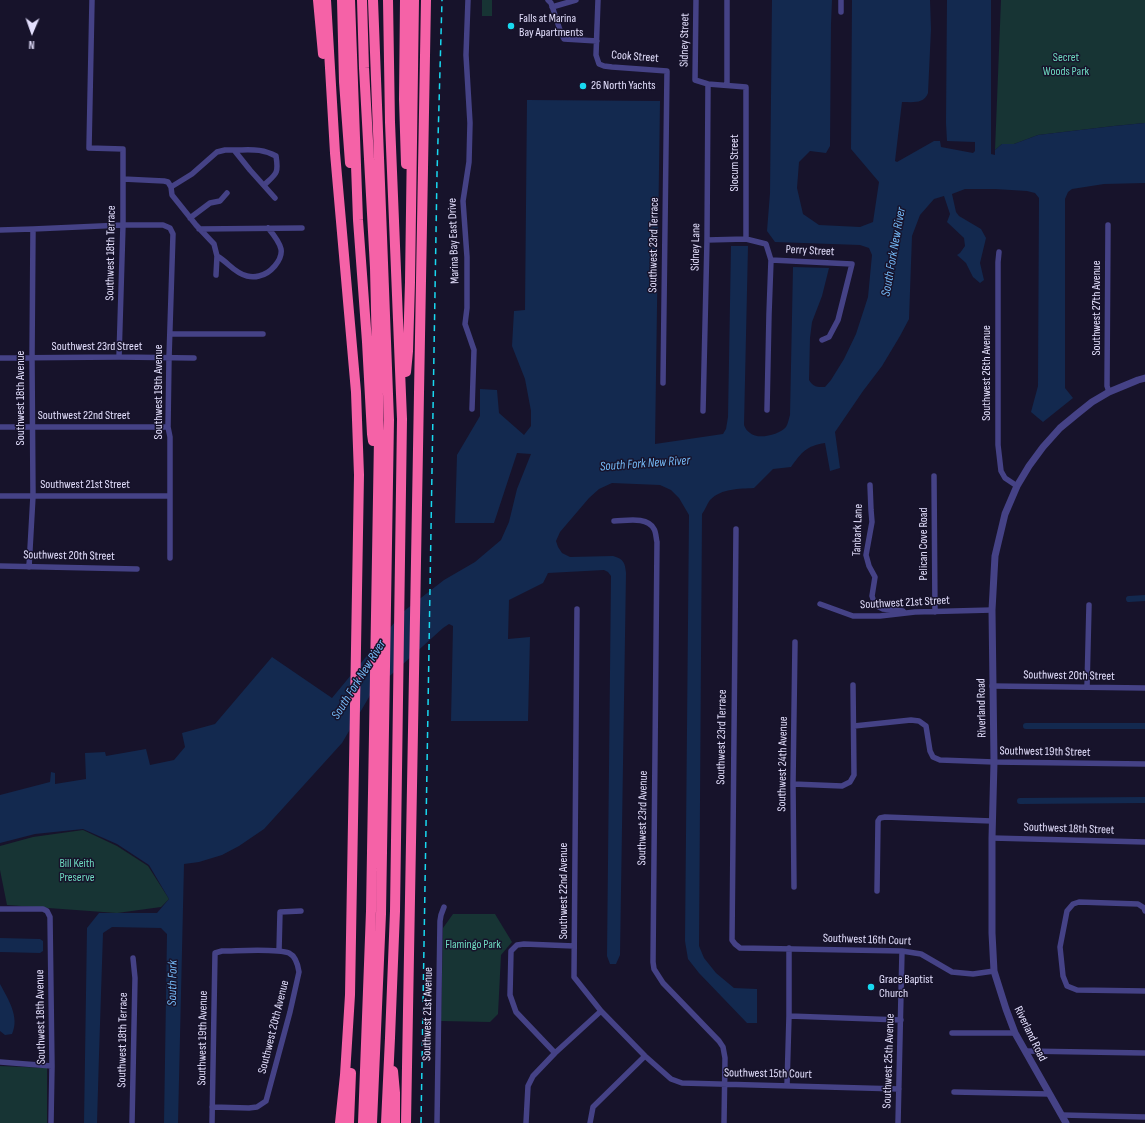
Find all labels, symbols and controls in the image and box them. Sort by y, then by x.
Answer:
north arrow [12,12,52,52]
place label: Falls at Marina Bay Apartments [519,12,583,40]
street label: Sidney Street [677,13,693,67]
marker: Falls at Marina Bay Apartments [506,21,516,31]
text: N [28,38,35,51]
street label: Cook Street [611,48,659,66]
park label: Secret Woods Park [1043,51,1089,79]
place label: 26 North Yachts [591,79,656,93]
marker: 26 North Yachts [578,81,588,91]
street label: Slocum Street [728,134,742,192]
street label: Southwest 23rd Terrace [646,197,662,293]
street label: Marina Bay East Drive [445,198,463,284]
street label: Southwest 18th Terrace [103,205,119,301]
water label: South Fork New River [878,206,910,298]
street label: Sidney Lane [688,223,704,271]
street label: Perry Street [785,243,835,259]
street label: Southwest 27th Avenue [1090,260,1104,356]
street label: Southwest 26th Avenue [980,325,994,421]
street label: Southwest 23rd Street [52,340,142,354]
street label: Southwest 19th Avenue [152,345,166,439]
street label: Southwest 18th Avenue [14,351,28,445]
street label: Southwest 22nd Street [38,409,130,423]
water label: South Fork New River [599,453,691,475]
street label: Southwest 21st Street [40,478,130,492]
street label: Tanbark Lane [850,504,866,556]
street label: Pelican Cove Road [917,508,931,580]
street label: Southwest 20th Street [23,548,115,564]
street label: Southwest 21st Street [860,593,950,613]
water label: South Fork New River [328,638,390,722]
street label: Southwest 20th Street [1023,668,1115,684]
street label: Riverland Road [974,678,990,738]
street label: Southwest 23rd Terrace [714,689,730,785]
street label: Southwest 24th Avenue [775,716,791,812]
street label: Southwest 19th Street [999,744,1091,760]
street label: Southwest 23rd Avenue [635,770,651,866]
street label: Southwest 18th Street [1023,820,1115,838]
street label: Southwest 22nd Avenue [557,843,571,939]
park label: Bill Keith Preserve [59,857,95,885]
street label: Southwest 16th Court [823,931,911,949]
park label: Flamingo Park [445,938,501,952]
water label: South Fork [165,960,181,1006]
street label: Southwest 21st Avenue [420,967,436,1061]
street label: Southwest 18th Avenue [33,969,49,1065]
place label: Grace Baptist Church [879,973,933,1001]
street label: Southwest 20th Avenue [255,979,293,1075]
marker: Grace Baptist Church [866,982,876,992]
street label: Southwest 19th Avenue [195,990,211,1086]
street label: Southwest 18th Terrace [115,992,131,1088]
street label: Riverland Road [1010,1004,1050,1064]
street label: Southwest 25th Avenue [880,1013,898,1109]
street label: Southwest 15th Court [724,1066,812,1082]

